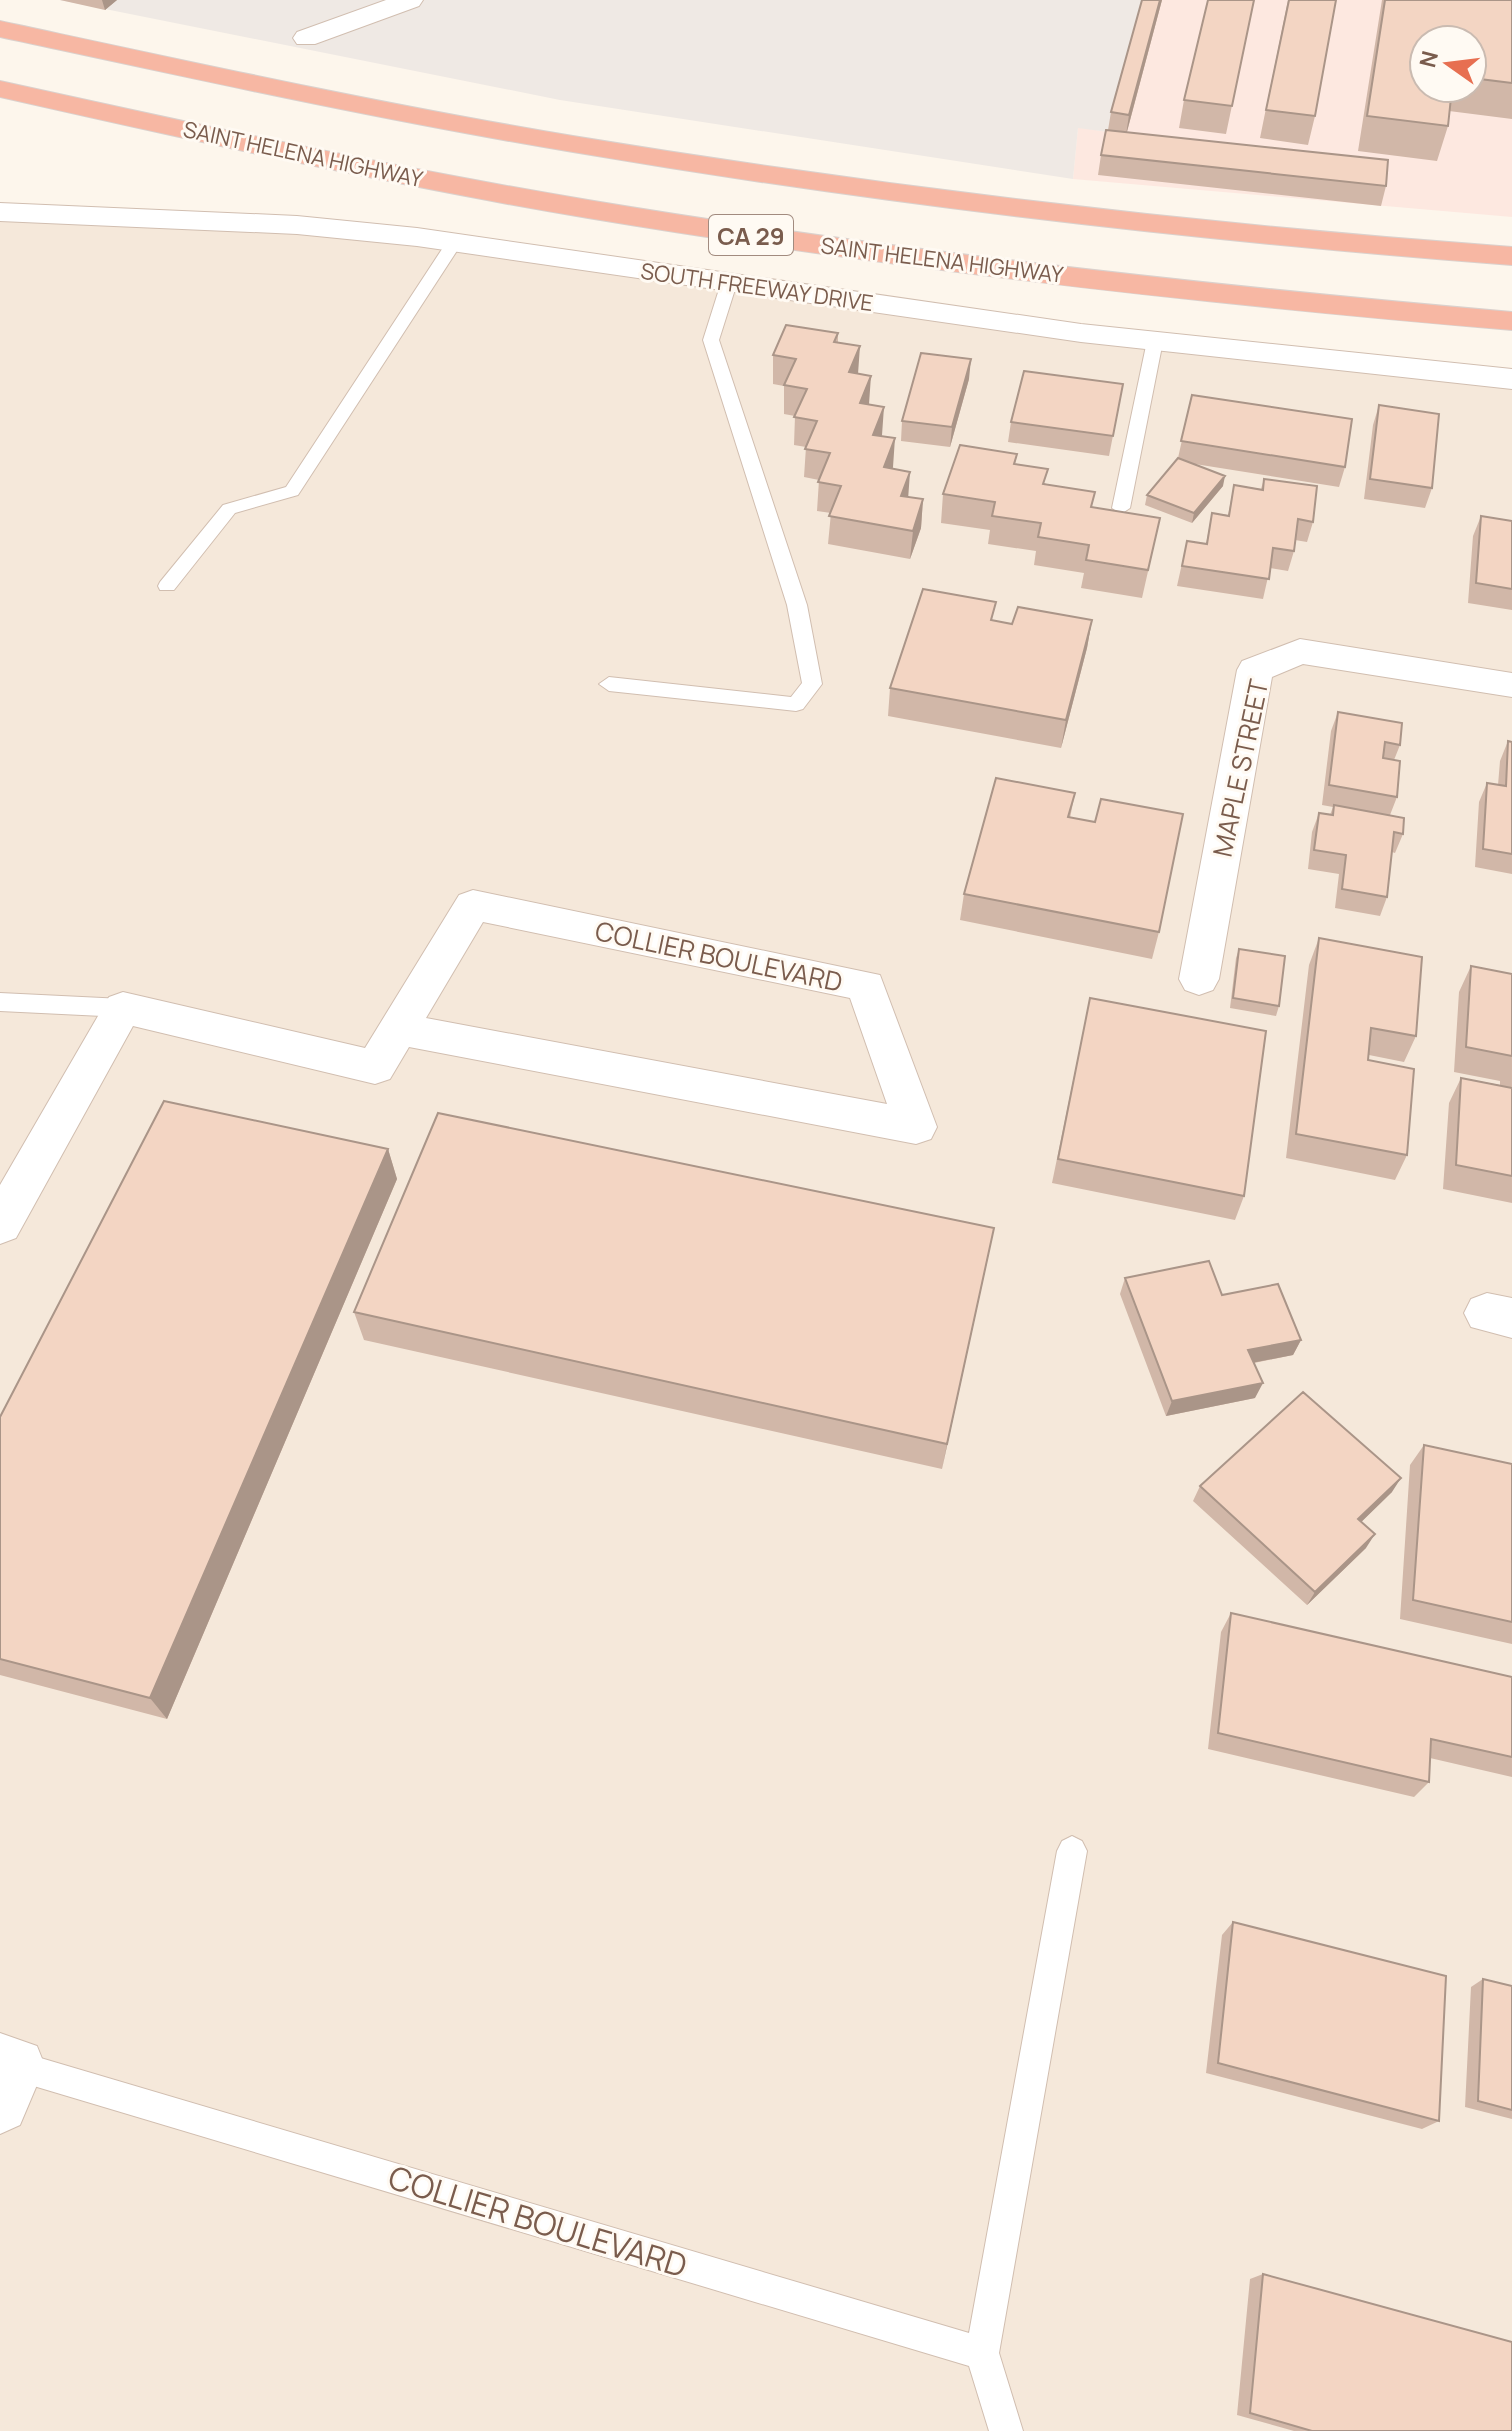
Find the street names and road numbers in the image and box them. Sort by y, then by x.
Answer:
street label: SAINT HELENA HIGHWAY [181,114,426,194]
road number: CA 29 [709,215,793,255]
street label: SAINT HELENA HIGHWAY [819,230,1066,290]
street label: SOUTH FREEWAY DRIVE [639,256,875,318]
street label: MAPLE STREET [1204,676,1276,860]
street label: COLLIER BOULEVARD [592,912,846,1000]
street label: COLLIER BOULEVARD [383,2155,693,2287]

